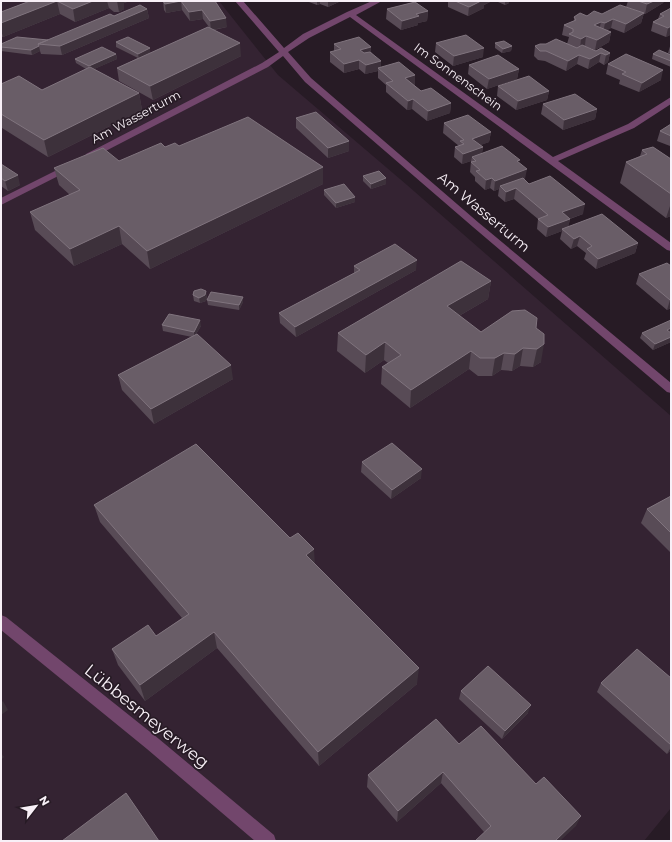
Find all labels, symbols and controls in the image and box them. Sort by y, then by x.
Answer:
street label: Im Sonnenschein [411,40,505,114]
street label: Am Wasserturm [89,87,183,146]
street label: Am Wasserturm [434,168,534,256]
street label: Lübbesmeyerweg [81,660,213,772]
north arrow [16,786,56,826]
text: N [36,793,53,808]

